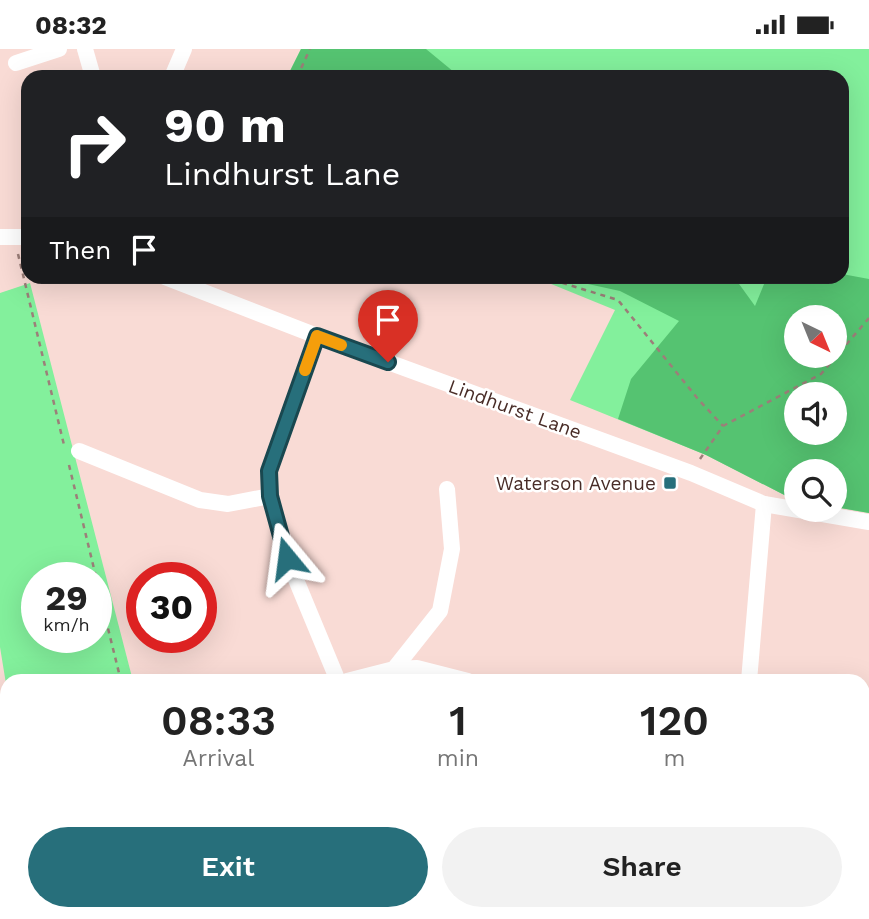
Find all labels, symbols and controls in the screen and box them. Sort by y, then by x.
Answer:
text: 08:32 [35,10,107,40]
text: 90 m [164,96,286,154]
icon: right [49,98,140,189]
text: Lindhurst Lane [164,155,400,193]
icon: arrive [125,231,163,269]
text: Then [49,235,111,265]
pin [358,290,418,362]
icon: arrive [369,301,407,339]
north arrow [784,305,847,367]
map controls [784,305,847,522]
street label: Lindhurst Lane [445,374,585,444]
button: sound [784,382,847,445]
button: search [784,459,847,522]
place label: Waterson Avenue [496,472,656,495]
marker: Waterson Avenue [662,475,678,491]
position arrow [250,521,324,595]
speed limit sign: 30 [126,562,217,653]
text: 29 [45,577,88,619]
text: km/h [43,614,90,635]
text: 08:33 [161,696,276,745]
text: 1 [449,696,467,745]
text: 120 [640,696,709,745]
text: Arrival [183,745,254,772]
text: min [437,745,479,772]
text: m [664,745,685,772]
button: Exit [28,827,428,907]
button: Share [442,827,842,907]

